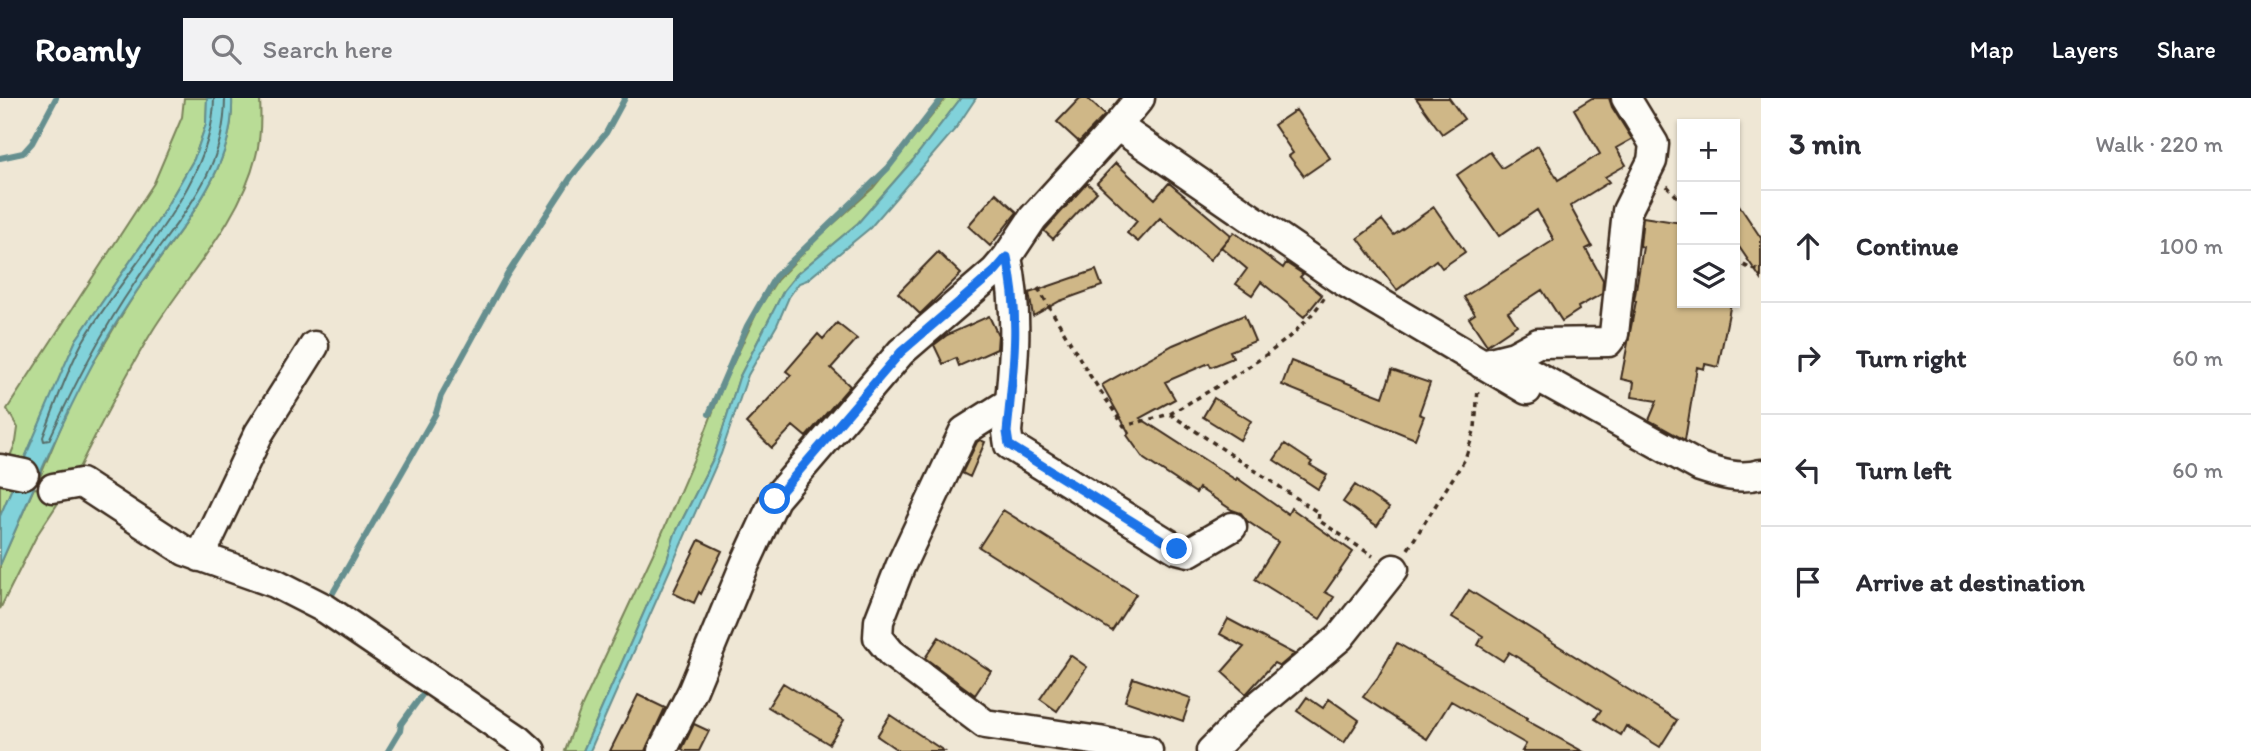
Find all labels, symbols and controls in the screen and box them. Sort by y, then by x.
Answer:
search box [183,18,673,81]
text: Roamly [35,30,141,69]
icon: search [207,30,245,68]
text: Search here [263,33,393,65]
text: Map [1970,35,2014,64]
text: Layers [2052,35,2119,64]
text: Share [2157,35,2216,64]
map controls [1677,119,1740,308]
button: + [1677,119,1740,182]
text: 3 min [1789,125,1861,162]
text: Walk · 220 m [2095,130,2223,158]
button: − [1677,182,1740,245]
icon: ahead [1789,227,1827,265]
text: Continue [1856,230,1959,262]
text: 100 m [2159,232,2223,260]
button: layers [1677,245,1740,308]
icon: right [1789,339,1827,377]
text: Turn right [1856,342,1967,374]
text: 60 m [2172,344,2223,372]
icon: left [1789,451,1827,489]
text: Turn left [1856,454,1952,486]
text: 60 m [2172,456,2223,484]
route start [759,483,790,514]
route end [1161,533,1192,564]
icon: arrive [1789,563,1827,601]
text: Arrive at destination [1856,566,2085,598]

